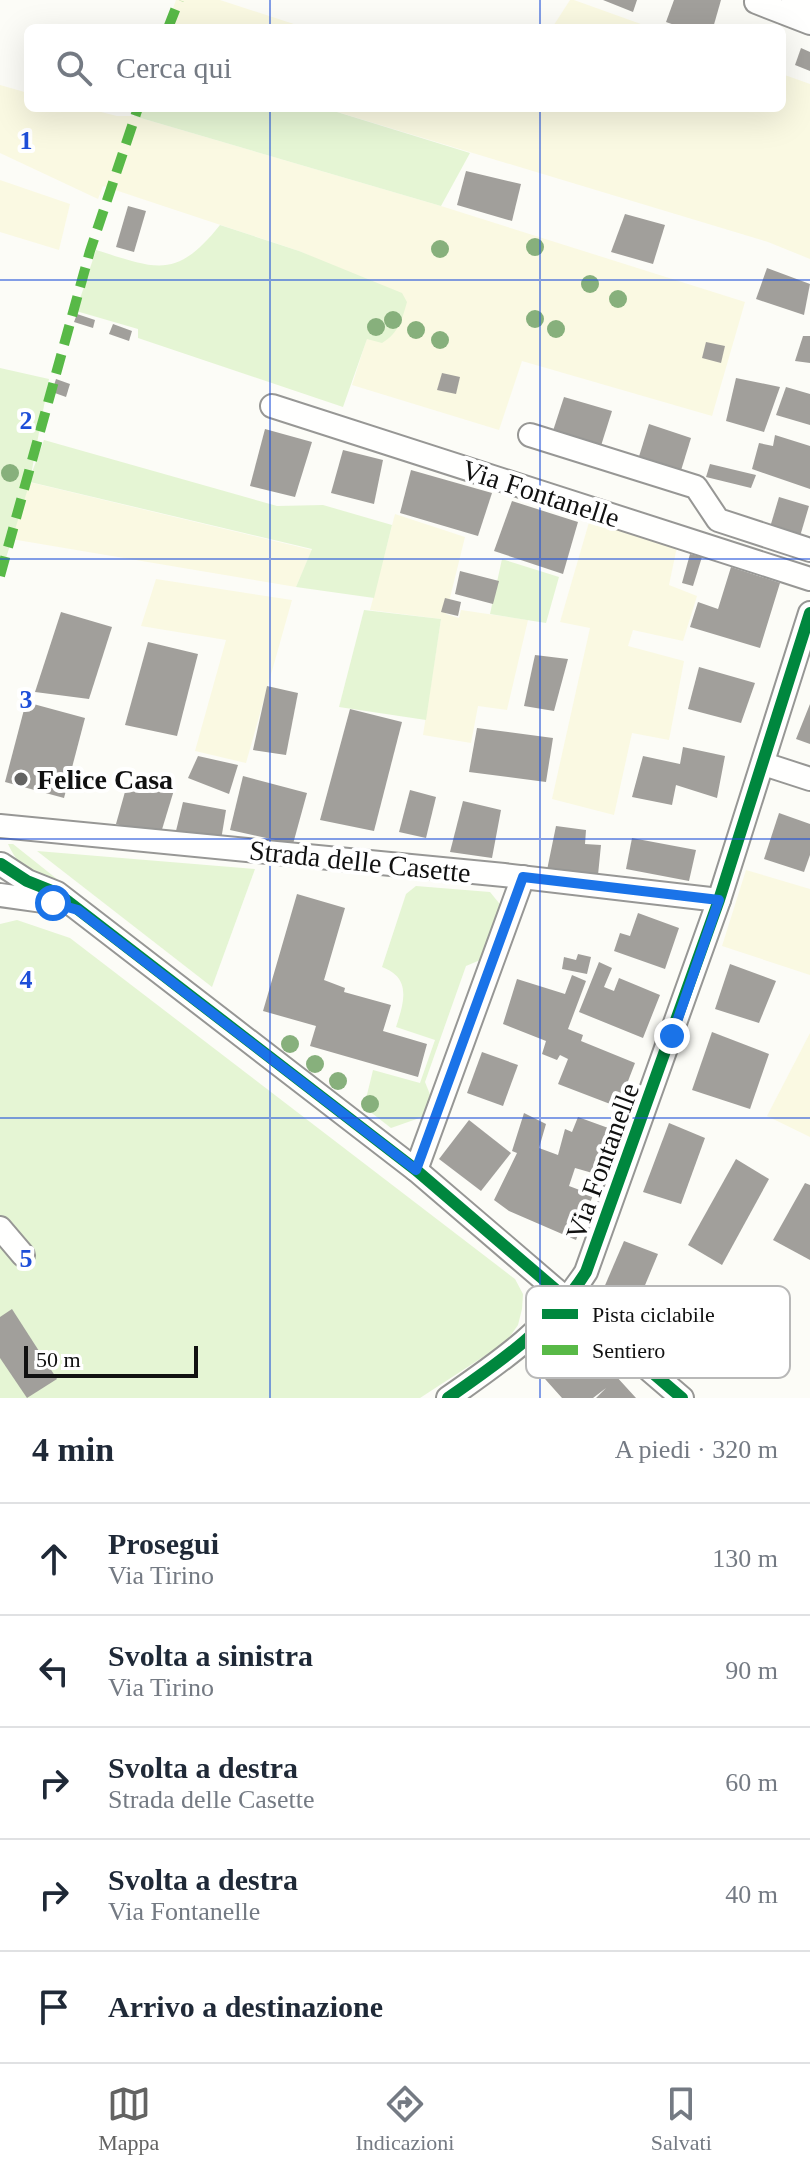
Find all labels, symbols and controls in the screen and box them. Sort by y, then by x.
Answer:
search box [24,24,786,112]
icon: search [52,46,96,90]
text: Cerca qui [116,51,232,84]
text: 1 [20,126,33,155]
text: 2 [20,406,33,435]
street label: Via Fontanelle [458,453,624,534]
text: 3 [20,685,33,714]
place label: Felice Casa [37,764,173,795]
marker: Felice Casa [12,770,30,788]
street label: Strada delle Casette [248,834,472,889]
route start [35,885,71,921]
text: 4 [20,965,33,994]
route end [654,1018,690,1054]
street label: Via Fontanelle [560,1079,645,1244]
text: 5 [20,1244,33,1273]
legend [526,1286,790,1378]
text: Pista ciclabile [592,1302,715,1327]
text: Sentiero [592,1338,665,1363]
scale bar [24,1342,198,1378]
text: 50 m [36,1347,81,1372]
text: 4 min [32,1431,114,1468]
text: A piedi · 320 m [615,1435,778,1464]
text: Prosegui [108,1527,219,1560]
icon: ahead [32,1537,76,1581]
text: 130 m [712,1544,778,1573]
text: Via Tirino [108,1561,214,1590]
text: Svolta a sinistra [108,1639,313,1672]
icon: left [32,1649,76,1693]
text: 90 m [725,1656,778,1685]
text: Via Tirino [108,1673,214,1702]
text: Svolta a destra [108,1751,298,1784]
icon: right [32,1761,76,1805]
text: 60 m [725,1768,778,1797]
text: Strada delle Casette [108,1785,314,1814]
text: Svolta a destra [108,1863,298,1896]
icon: right [32,1873,76,1917]
text: 40 m [725,1880,778,1909]
text: Via Fontanelle [108,1897,260,1926]
icon: arrive [32,1985,76,2029]
text: Arrivo a destinazione [108,1990,383,2023]
tab: Mappa [98,2082,159,2156]
tab: Indicazioni [355,2082,454,2156]
tab: Salvati [651,2082,712,2156]

